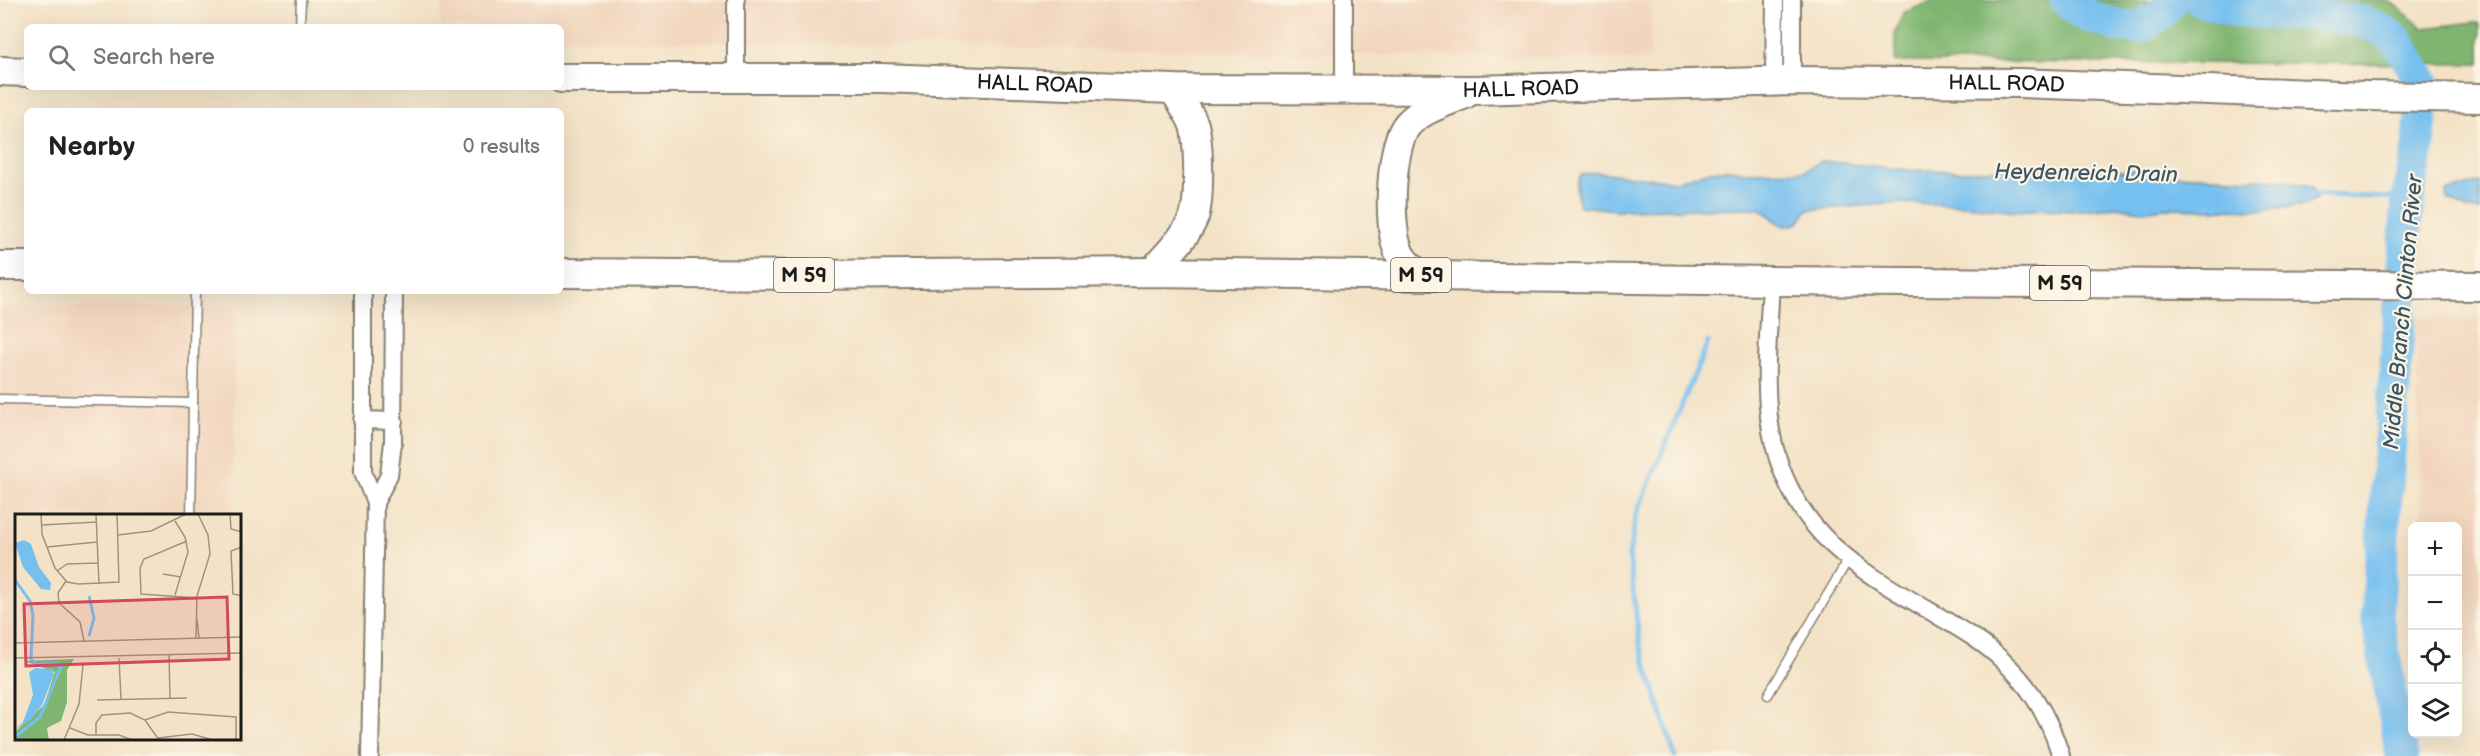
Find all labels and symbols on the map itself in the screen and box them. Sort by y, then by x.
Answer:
street label: HALL ROAD [976,70,1094,99]
street label: HALL ROAD [1948,70,2065,98]
street label: HALL ROAD [1462,75,1579,103]
water label: Heydenreich Drain [1994,158,2178,189]
water label: Middle Branch Clinton River [2378,171,2429,451]
road number: M 59 [774,258,834,292]
road number: M 59 [1391,258,1451,292]
road number: M 59 [2030,266,2090,300]
inset map [15,514,242,741]

